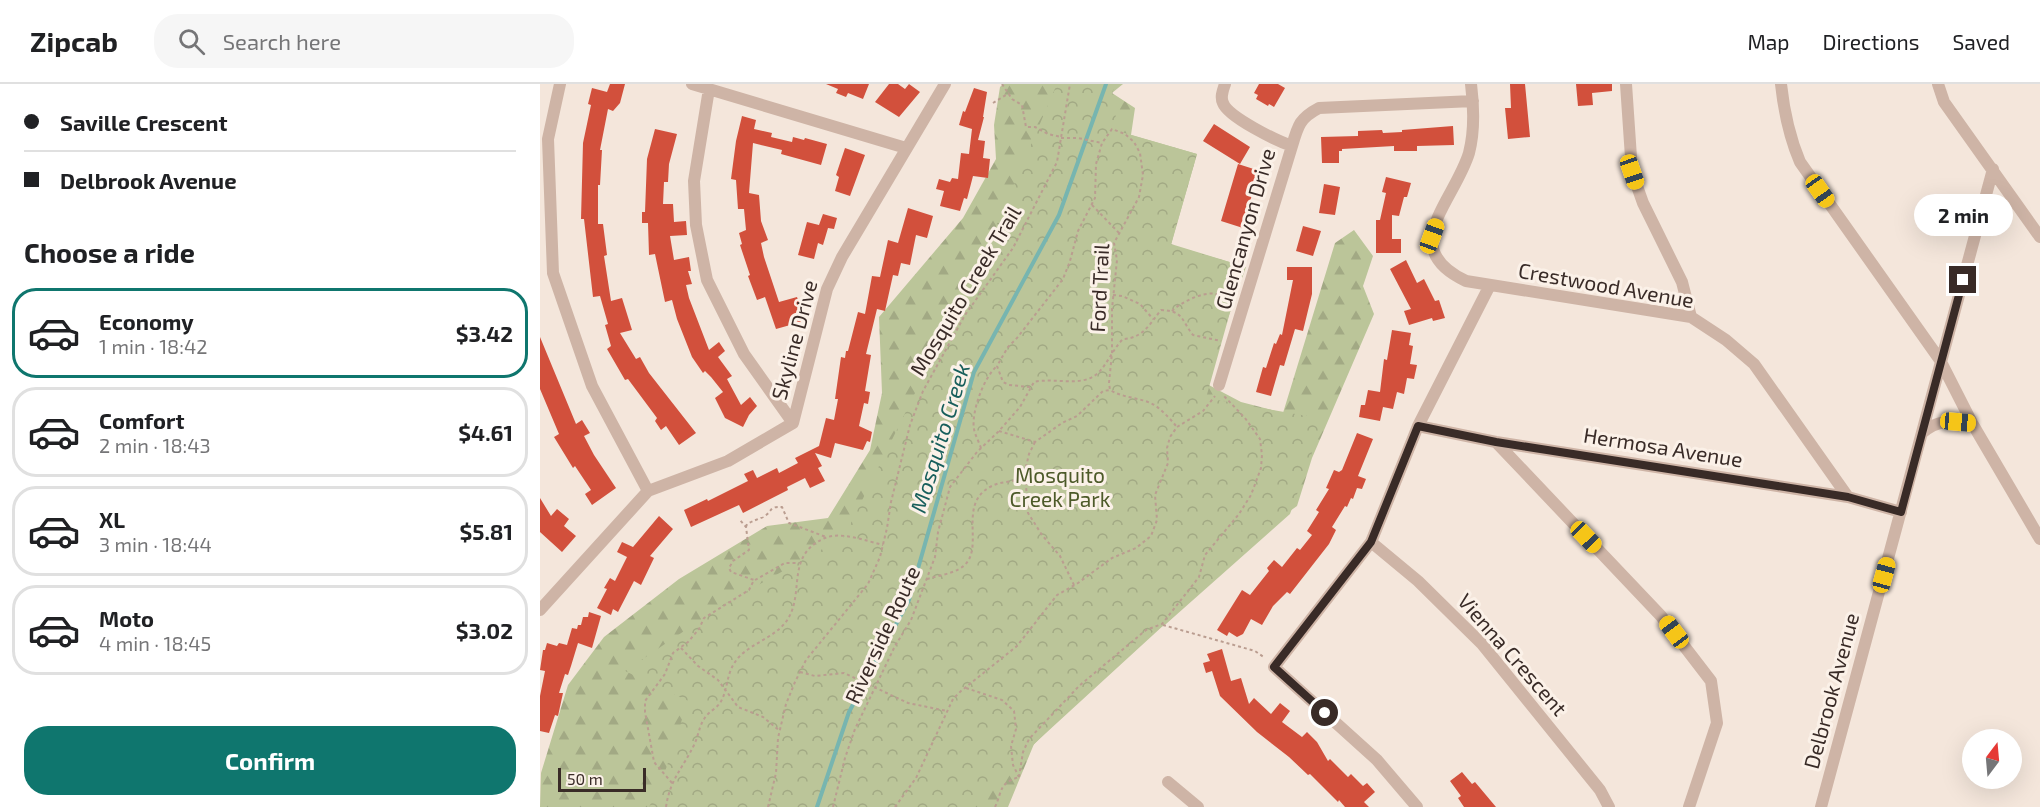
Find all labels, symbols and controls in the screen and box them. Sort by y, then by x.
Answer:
search box [154,14,574,68]
text: Zipcab [30,24,118,58]
icon: search [175,25,208,58]
text: Search here [223,28,341,54]
text: Map [1747,29,1790,54]
text: Directions [1823,29,1919,54]
text: Saved [1952,29,2010,54]
text: Saville Crescent [60,109,227,135]
street label: Glencanyon Drive [1210,145,1280,312]
car [1618,152,1646,192]
text: Delbrook Avenue [60,167,237,193]
car [1802,171,1838,211]
callout: 2 min [1914,193,2012,235]
street label: Mosquito Creek Trail [904,200,1026,380]
text: 2 min [1938,203,1989,227]
car [1417,216,1447,256]
text: Choose a ride [24,236,195,268]
street label: Ford Trail [1084,242,1113,333]
street label: Crestwood Avenue [1517,257,1696,312]
route end [1949,266,1976,293]
street label: Skyline Drive [766,277,822,402]
icon: car [27,306,81,360]
text: Economy [99,308,194,334]
text: $3.42 [456,320,513,346]
text: 1 min · 18:42 [99,334,208,358]
water label: Mosquito Creek [904,360,974,516]
icon: car [27,405,81,459]
text: Comfort [99,407,184,433]
car [1939,411,1977,433]
text: $4.61 [458,419,513,445]
street label: Hermosa Avenue [1582,422,1745,471]
text: 2 min · 18:43 [99,433,211,457]
park label: Mosquito Creek Park [1010,462,1111,511]
icon: car [27,504,81,558]
text: XL [99,506,125,532]
text: $5.81 [460,518,513,544]
car [1567,518,1605,556]
text: 3 min · 18:44 [99,532,212,556]
car [1871,555,1897,595]
street label: Riverside Route [839,562,924,707]
street label: Vienna Crescent [1453,588,1573,720]
icon: car [27,603,81,657]
text: Moto [99,605,154,631]
street label: Delbrook Avenue [1798,610,1863,771]
car [1656,612,1692,652]
text: $3.02 [456,617,513,643]
text: 4 min · 18:45 [99,631,211,655]
route start [1311,699,1338,726]
button: Confirm [24,726,516,795]
north arrow [1962,729,2022,789]
map controls [1962,729,2022,789]
scale bar [558,765,646,792]
text: 50 m [567,769,603,788]

